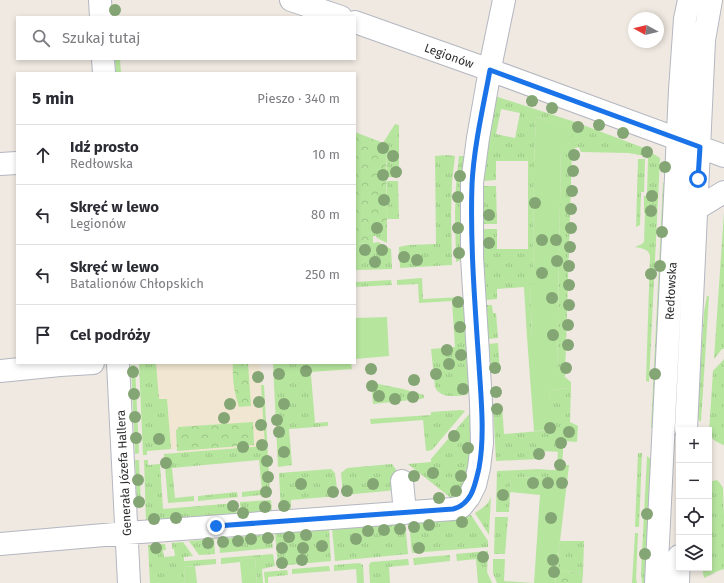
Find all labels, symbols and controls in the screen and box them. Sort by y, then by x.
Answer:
north arrow [628,12,664,48]
search box [16,16,356,60]
icon: search [30,27,52,49]
text: Szukaj tutaj [62,29,140,47]
street label: Legionów [422,41,476,72]
text: 5 min [32,88,74,109]
text: Pieszo · 340 m [257,91,340,106]
text: Idź prosto [70,138,139,156]
icon: ahead [32,144,54,166]
text: 10 m [313,147,340,162]
text: Redłowska [70,156,133,171]
route start [689,170,707,188]
text: Skręć w lewo [70,198,159,216]
icon: left [32,204,54,226]
text: 80 m [311,207,340,222]
text: Legionów [70,216,126,231]
text: Skręć w lewo [70,258,159,276]
street label: Redłowska [662,262,680,320]
icon: left [32,264,54,286]
text: 250 m [305,267,340,282]
text: Batalionów Chłopskich [70,276,204,291]
icon: arrive [32,324,54,346]
text: Cel podróży [70,326,150,344]
street label: Generała Józefa Hallera [114,410,134,536]
map controls [676,427,712,571]
button: + [676,427,712,463]
button: − [676,463,712,499]
button: locate [676,499,712,535]
route end [207,517,225,535]
button: layers [676,535,712,571]

